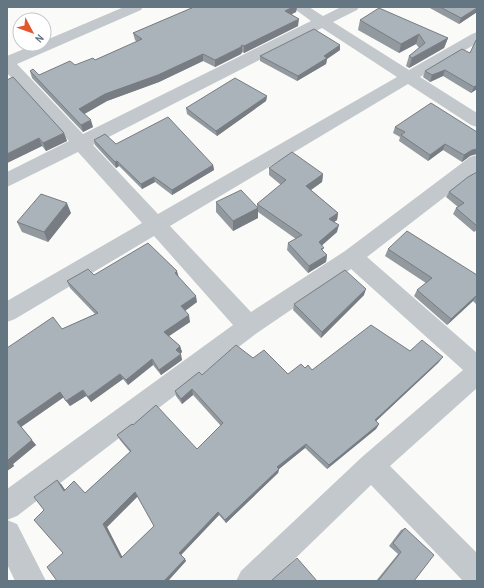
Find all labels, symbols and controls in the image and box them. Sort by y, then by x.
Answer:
north arrow [12,12,52,52]
text: N [32,32,47,46]

